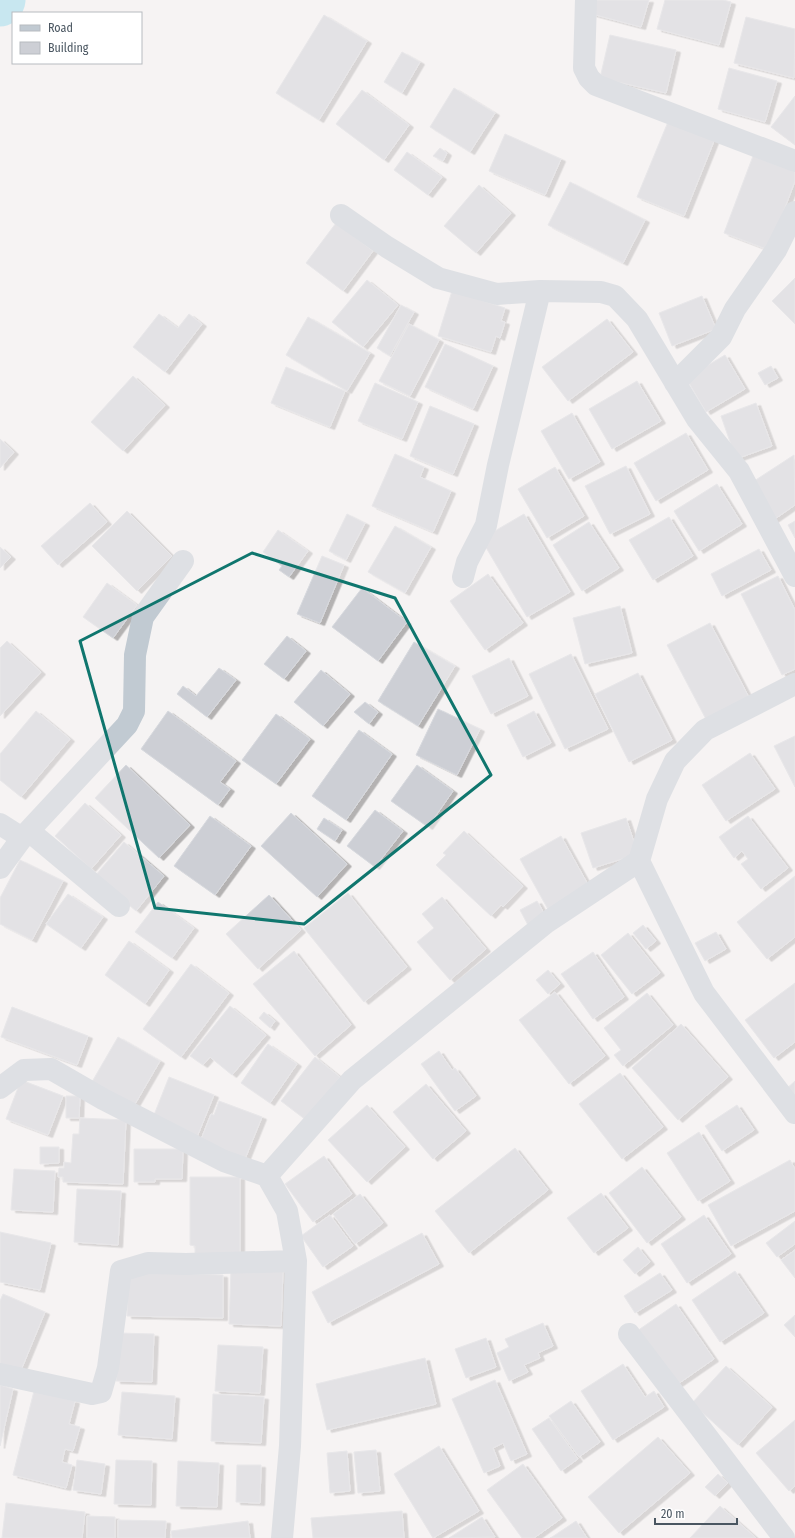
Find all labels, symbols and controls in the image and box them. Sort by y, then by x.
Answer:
legend [12,12,142,64]
text: Road [48,21,73,35]
text: Building [48,41,89,55]
scale bar [655,1500,737,1526]
text: 20 m [661,1507,685,1521]

